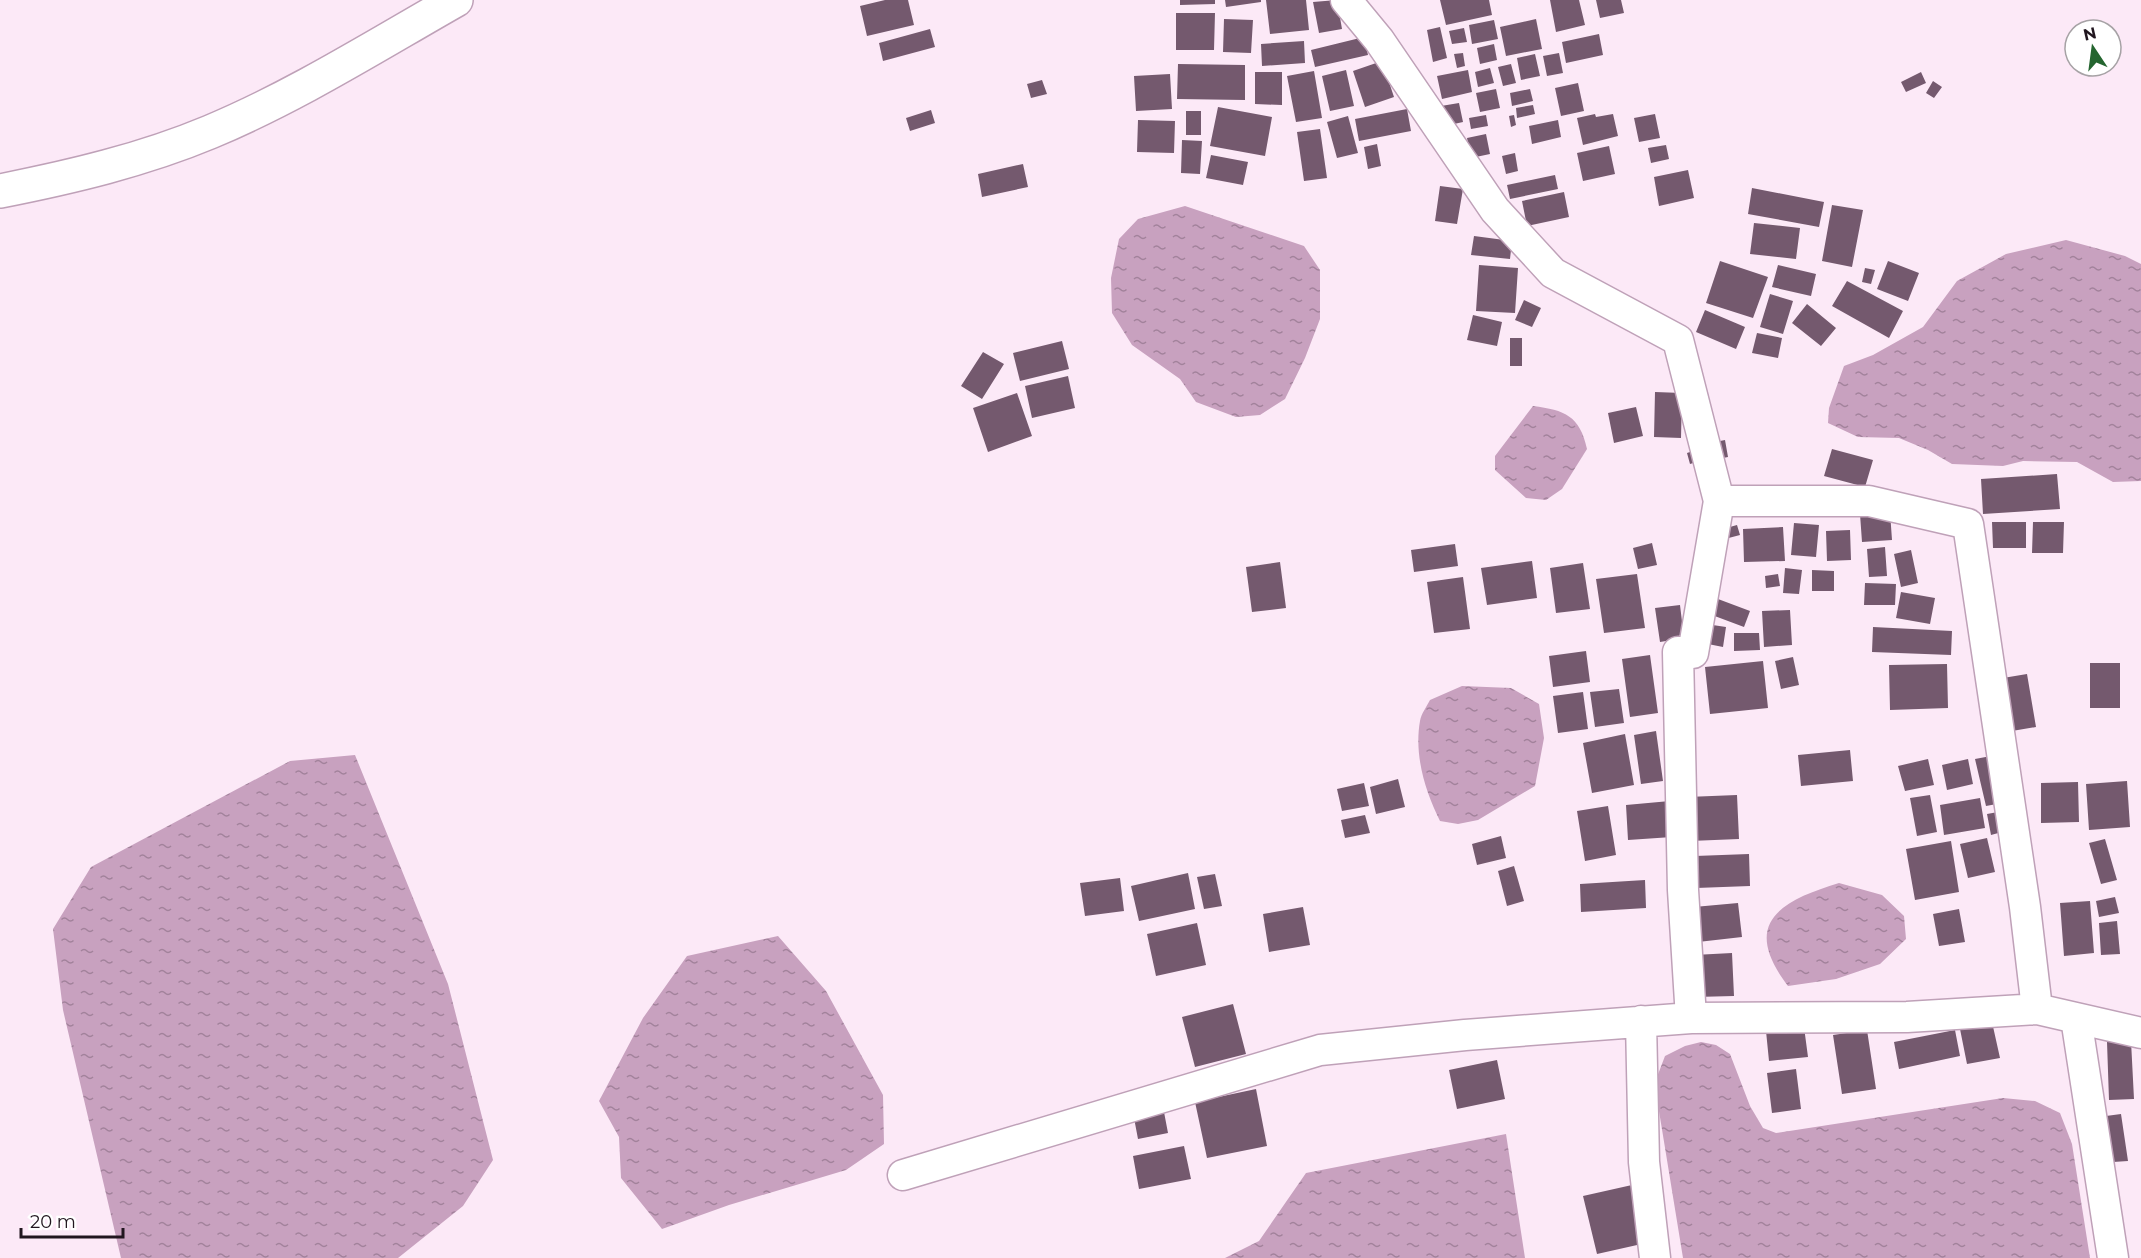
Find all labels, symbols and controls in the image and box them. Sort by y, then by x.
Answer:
north arrow [2063,18,2123,78]
text: N [2081,23,2098,45]
scale bar [21,1201,123,1239]
text: 20 m [30,1211,76,1233]

